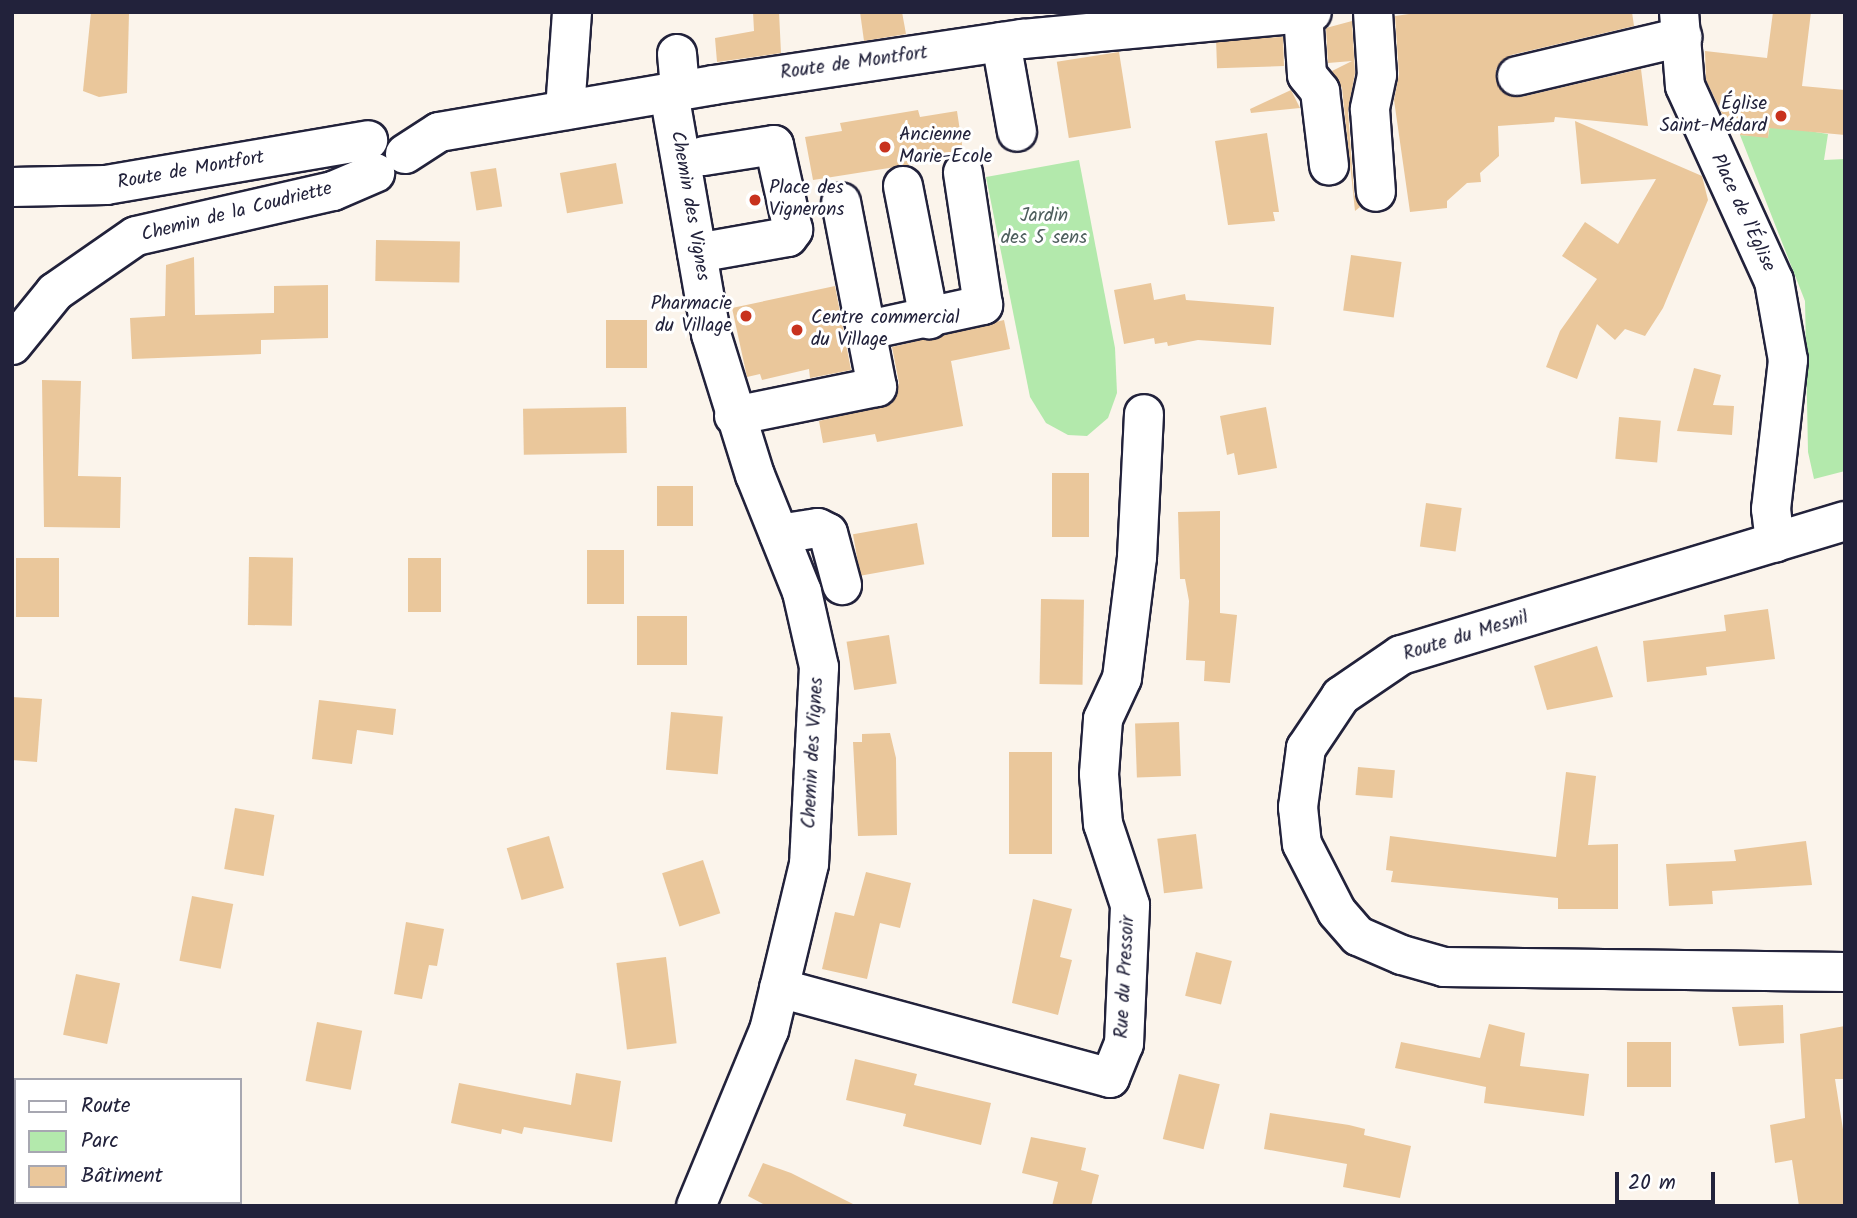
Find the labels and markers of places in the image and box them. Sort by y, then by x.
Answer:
place label: Église Saint-Médard [1660,94,1767,138]
marker: Église Saint-Médard [1773,108,1789,124]
place label: Ancienne Marie-Ecole [899,125,992,169]
marker: Ancienne Marie-Ecole [877,139,893,155]
place label: Place des Vignerons [769,178,844,222]
marker: Place des Vignerons [747,192,763,208]
place label: Pharmacie du Village [651,294,732,338]
marker: Pharmacie du Village [738,308,754,324]
place label: Centre commercial du Village [811,308,960,352]
marker: Centre commercial du Village [789,322,805,338]

